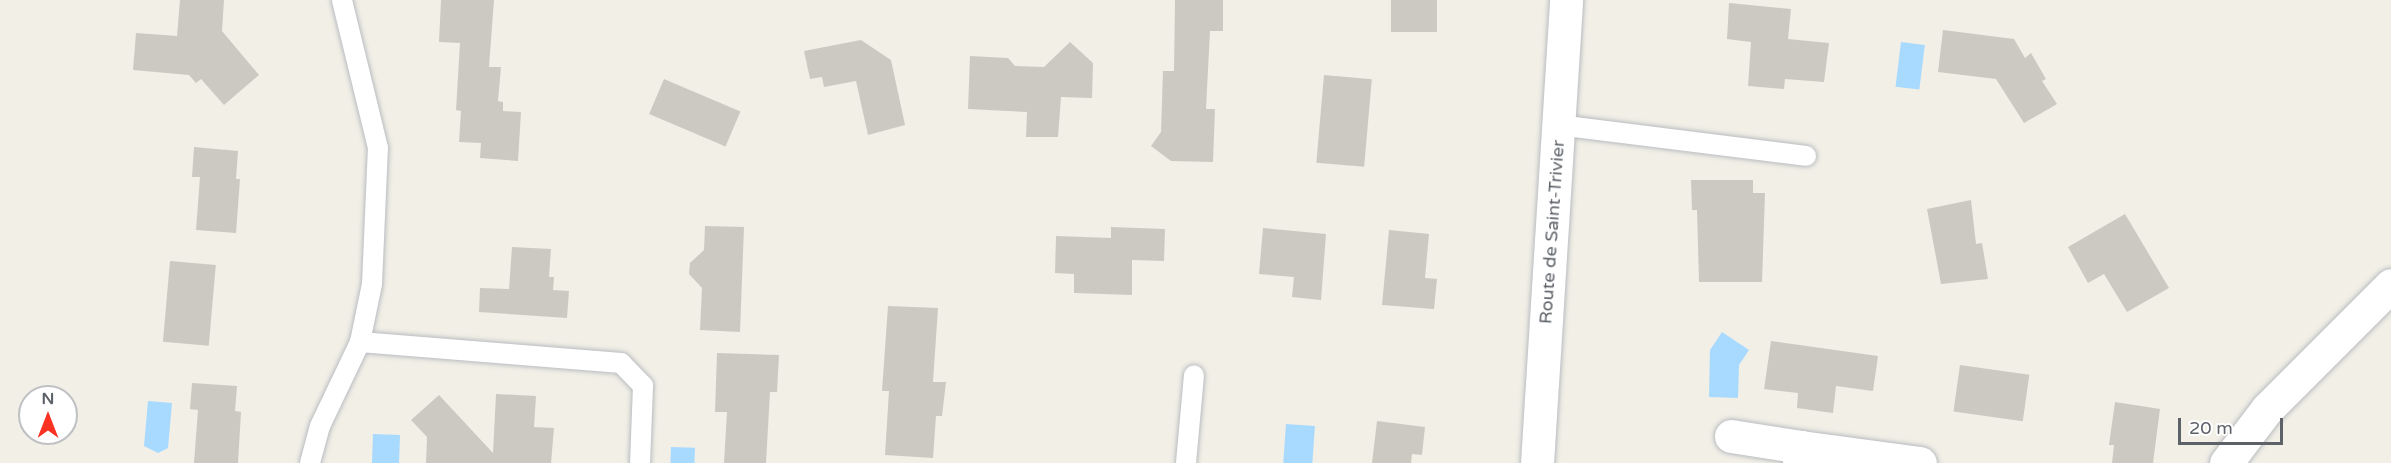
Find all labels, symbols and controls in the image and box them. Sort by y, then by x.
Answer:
street label: Route de Saint-Trivier [1535,139,1569,325]
north arrow [18,385,78,445]
text: N [42,389,54,409]
scale bar [2181,406,2286,444]
text: 20 m [2189,417,2233,439]

